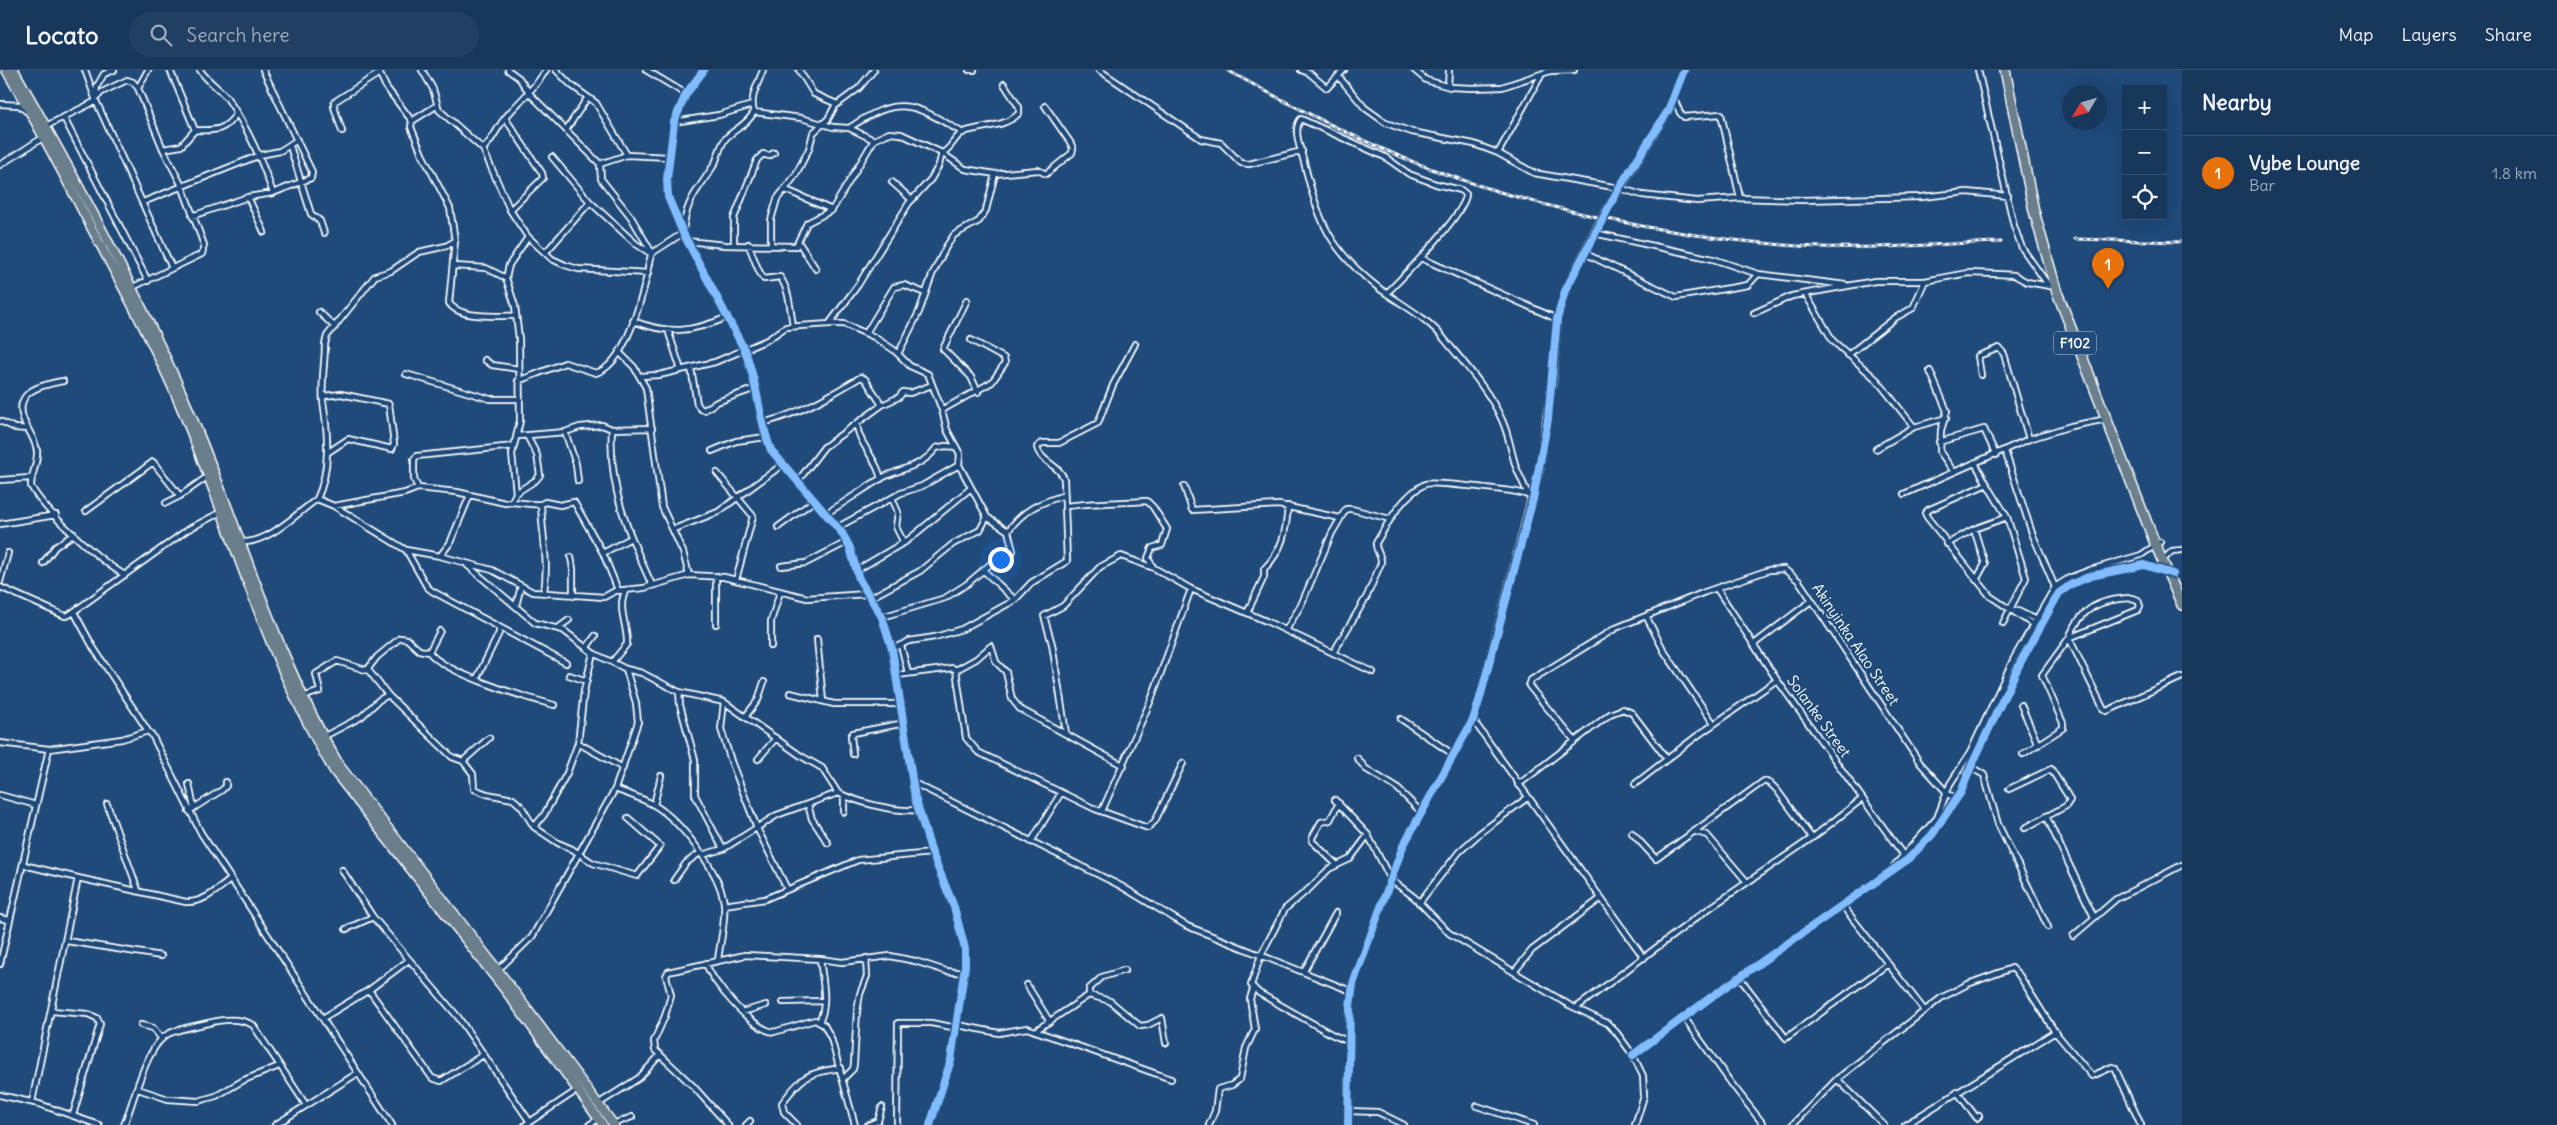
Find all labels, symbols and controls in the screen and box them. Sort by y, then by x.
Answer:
search box [129,12,479,57]
text: Locato [25,20,99,50]
icon: search [147,21,175,49]
text: Search here [187,23,290,47]
text: Map [2338,23,2373,46]
text: Layers [2401,23,2457,46]
text: Share [2485,23,2532,46]
north arrow [2062,85,2107,130]
map controls [2122,85,2167,220]
button: + [2122,85,2167,130]
text: Nearby [2202,89,2272,116]
button: − [2122,130,2167,175]
text: Vybe Lounge [2249,151,2360,175]
text: 1 [2215,163,2221,183]
text: 1.8 km [2492,163,2537,183]
button: locate [2122,175,2167,220]
text: Bar [2249,175,2275,195]
pin: 1 [2092,248,2124,289]
road number: F102 [2054,332,2096,354]
your location [988,547,1014,573]
street label: Akinyinka Alao Street [1808,579,1904,709]
street label: Solanke Street [1783,671,1855,761]

